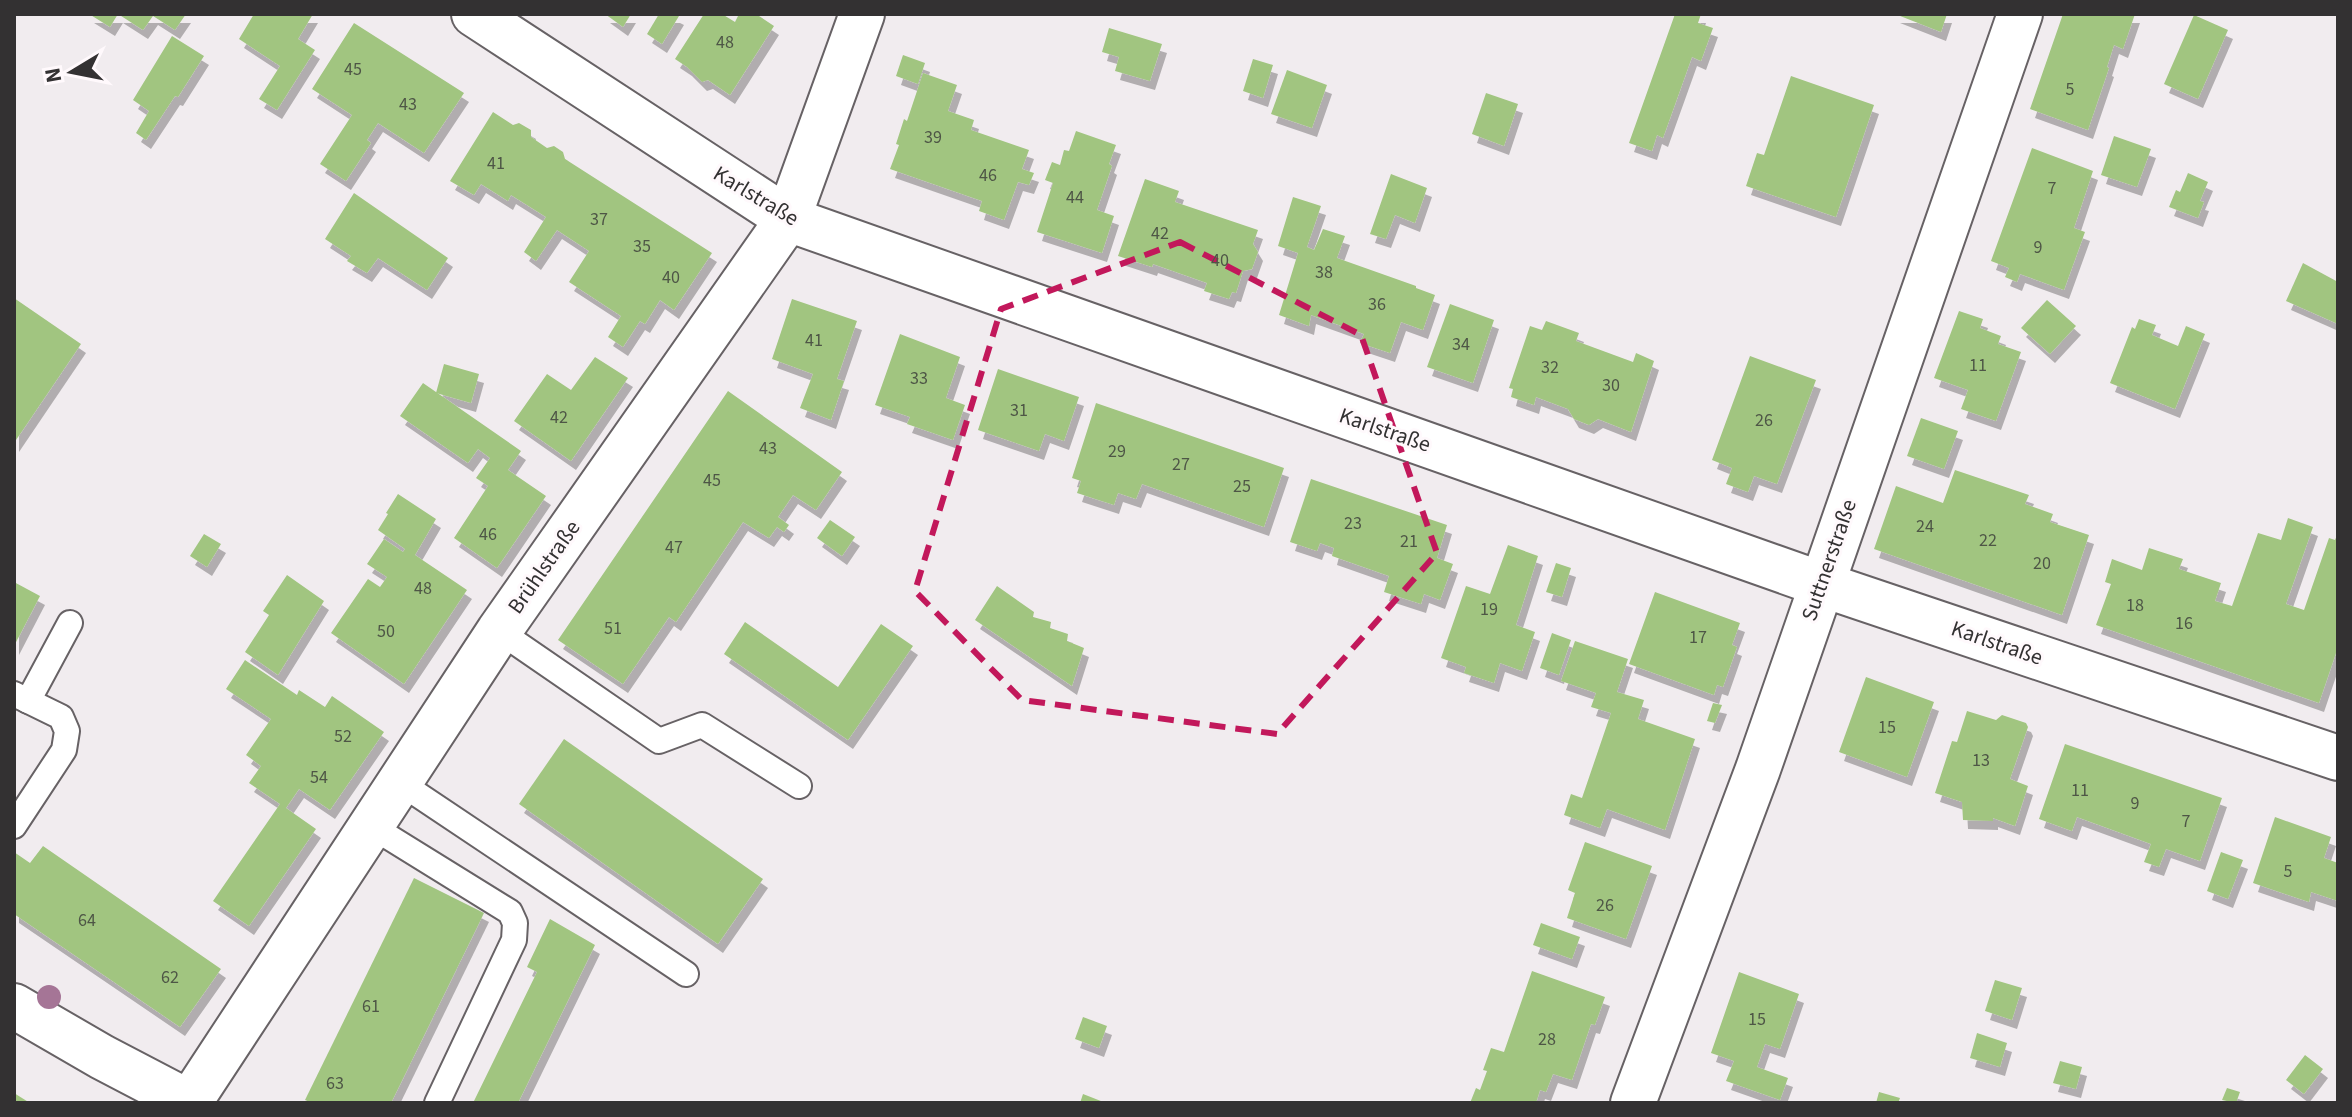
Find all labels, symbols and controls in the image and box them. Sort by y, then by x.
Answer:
house number: 48 [716,30,734,55]
north arrow [32,32,112,112]
house number: 45 [344,57,362,82]
text: N [36,65,70,85]
house number: 5 [2066,77,2075,102]
house number: 43 [399,92,417,117]
house number: 39 [924,125,942,150]
house number: 41 [487,151,505,176]
street label: Karlstraße [707,158,805,234]
house number: 46 [979,163,997,188]
house number: 7 [2048,176,2057,201]
house number: 44 [1066,185,1084,210]
house number: 37 [590,207,608,232]
house number: 42 [1151,221,1169,246]
house number: 35 [633,234,651,259]
house number: 9 [2034,235,2043,260]
house number: 40 [1211,248,1229,273]
house number: 38 [1315,260,1333,285]
house number: 40 [662,265,680,290]
house number: 36 [1368,292,1386,317]
house number: 41 [805,328,823,353]
house number: 34 [1452,332,1470,357]
house number: 11 [1969,353,1987,378]
house number: 32 [1541,355,1559,380]
house number: 33 [910,366,928,391]
house number: 30 [1602,373,1620,398]
house number: 31 [1010,398,1028,423]
street label: Karlstraße [1335,399,1435,461]
house number: 42 [550,405,568,430]
house number: 26 [1755,408,1773,433]
house number: 43 [759,436,777,461]
house number: 29 [1108,439,1126,464]
house number: 27 [1172,452,1190,477]
house number: 45 [703,468,721,493]
house number: 25 [1233,474,1251,499]
street label: Suttnerstraße [1793,495,1865,625]
house number: 23 [1344,511,1362,536]
street label: Brühlstraße [500,513,588,620]
house number: 24 [1916,514,1934,539]
house number: 46 [479,522,497,547]
house number: 22 [1979,528,1997,553]
house number: 21 [1400,529,1418,554]
house number: 47 [665,535,683,560]
house number: 20 [2033,551,2051,576]
house number: 48 [414,576,432,601]
house number: 18 [2126,593,2144,618]
house number: 19 [1480,597,1498,622]
house number: 16 [2175,611,2193,636]
street label: Karlstraße [1947,612,2047,674]
house number: 51 [604,616,622,641]
house number: 50 [377,619,395,644]
house number: 17 [1689,625,1707,650]
house number: 15 [1878,715,1896,740]
house number: 52 [334,724,352,749]
house number: 13 [1972,748,1990,773]
house number: 54 [310,765,328,790]
house number: 11 [2071,778,2089,803]
house number: 9 [2131,791,2140,816]
house number: 7 [2182,809,2191,834]
house number: 5 [2284,859,2293,884]
house number: 26 [1596,893,1614,918]
house number: 64 [78,908,96,933]
house number: 62 [161,965,179,990]
house number: 61 [362,994,380,1019]
house number: 15 [1748,1007,1766,1032]
house number: 28 [1538,1027,1556,1052]
house number: 63 [326,1071,344,1096]

